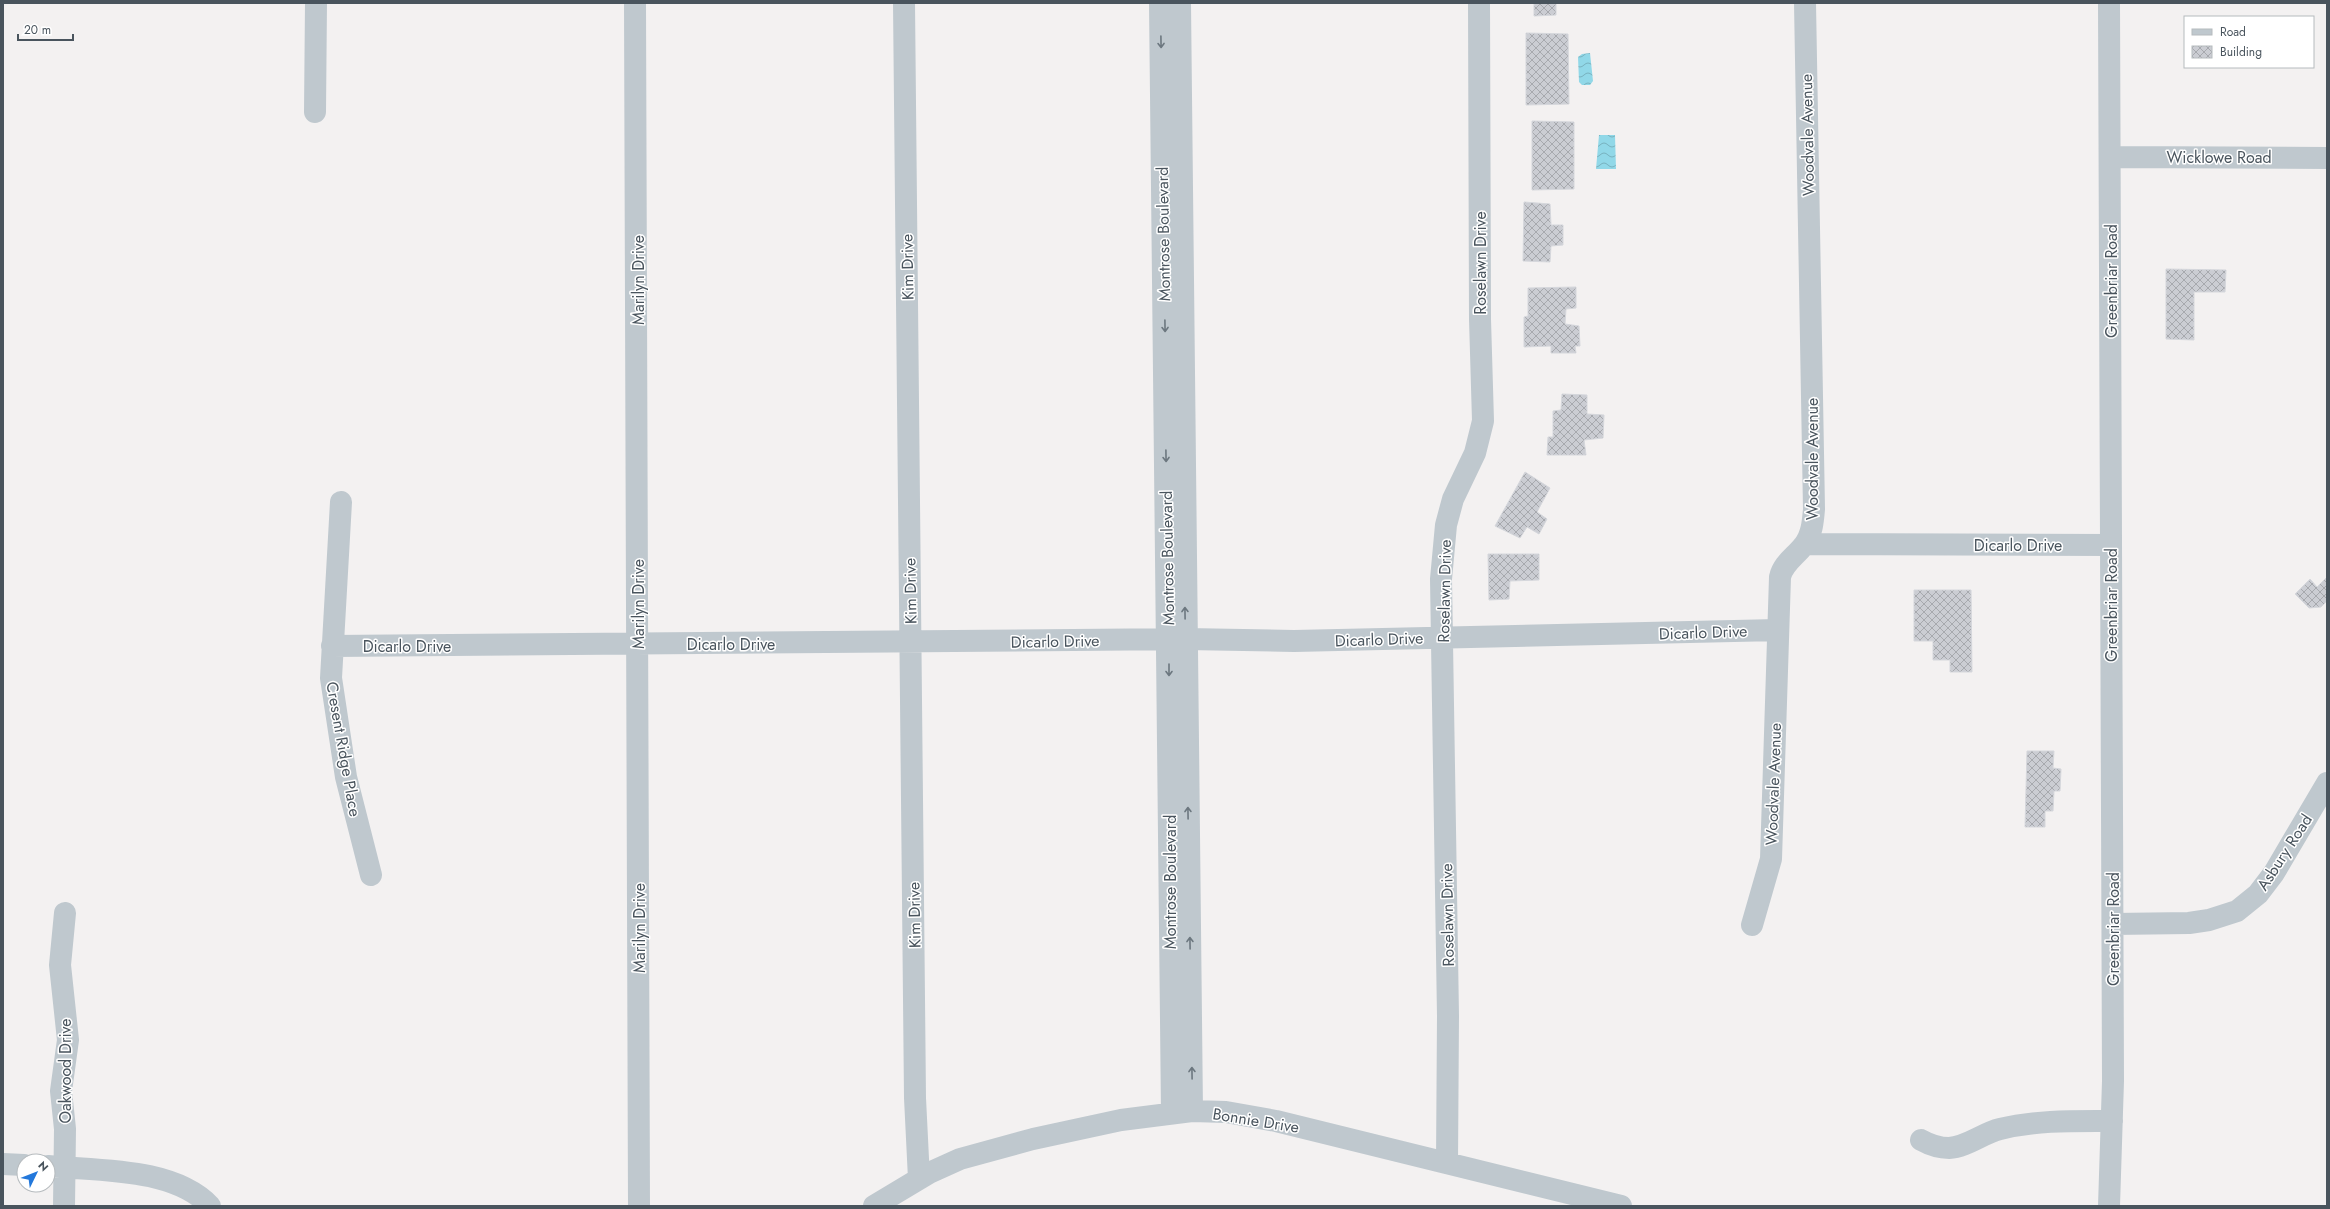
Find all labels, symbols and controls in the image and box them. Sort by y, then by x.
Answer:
scale bar [18,16,73,42]
legend [2184,16,2314,68]
text: 20 m [24,21,51,39]
text: Road [2220,23,2246,41]
one-way arrow [1157,35,1165,48]
text: Building [2220,43,2262,61]
street label: Woodvale Avenue [1795,74,1820,196]
street label: Wicklowe Road [2166,146,2272,169]
street label: Montrose Boulevard [1151,167,1176,301]
street label: Roselawn Drive [1469,211,1492,315]
street label: Greenbriar Road [2100,224,2123,338]
street label: Kim Drive [895,234,920,300]
street label: Marilyn Drive [627,235,650,325]
one-way arrow [1161,319,1169,332]
street label: Woodvale Avenue [1801,398,1824,520]
one-way arrow [1162,449,1170,462]
street label: Montrose Boulevard [1155,491,1180,625]
street label: Dicarlo Drive [1974,534,2062,557]
street label: Roselawn Drive [1432,539,1457,643]
street label: Greenbriar Road [2100,548,2123,662]
street label: Kim Drive [898,558,923,624]
street label: Marilyn Drive [627,559,650,649]
one-way arrow [1182,607,1189,620]
street label: Dicarlo Drive [1658,619,1748,646]
street label: Dicarlo Drive [1334,626,1424,653]
street label: Dicarlo Drive [1010,629,1100,654]
street label: Dicarlo Drive [687,633,775,656]
street label: Dicarlo Drive [363,635,451,658]
one-way arrow [1165,663,1173,676]
street label: Cresent Ridge Place [320,680,367,818]
street label: Woodvale Avenue [1760,722,1787,846]
one-way arrow [1184,807,1192,820]
street label: Asbury Road [2251,810,2318,895]
street label: Montrose Boulevard [1159,815,1182,949]
street label: Roselawn Drive [1435,863,1460,967]
street label: Greenbriar Road [2102,872,2125,986]
street label: Kim Drive [902,882,927,948]
street label: Marilyn Drive [628,883,651,973]
one-way arrow [1186,937,1194,950]
street label: Oakwood Drive [54,1018,77,1124]
one-way arrow [1188,1066,1196,1079]
street label: Bonnie Drive [1211,1102,1301,1139]
north arrow [16,1153,56,1193]
text: N [34,1158,52,1175]

